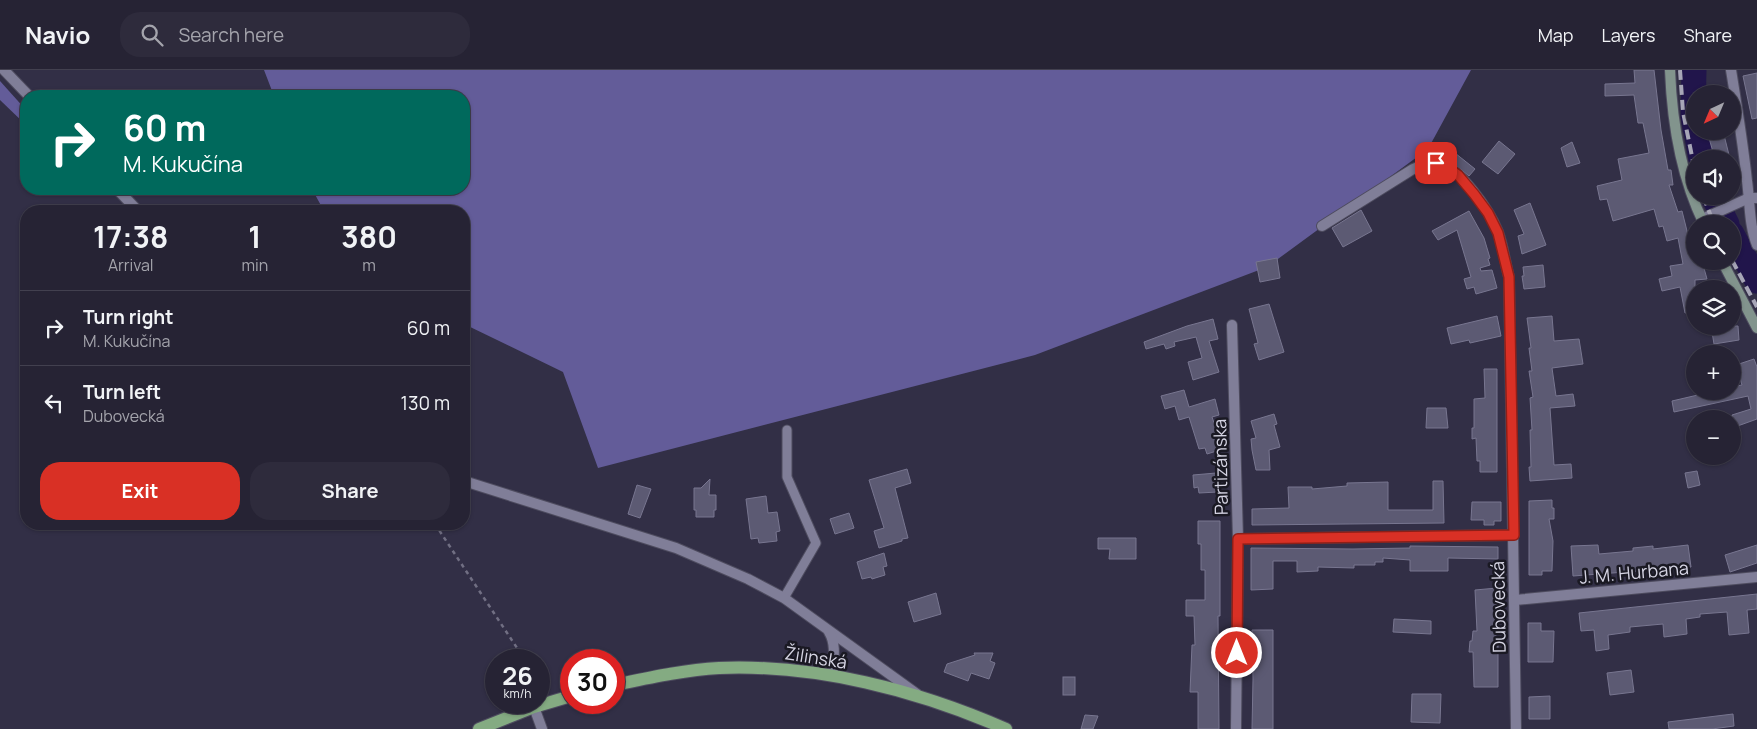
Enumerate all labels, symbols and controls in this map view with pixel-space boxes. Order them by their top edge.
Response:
search box [120,12,470,57]
text: Navio [25,18,90,51]
icon: search [138,21,166,49]
text: Search here [178,22,284,48]
text: Map [1538,23,1573,47]
text: Layers [1601,23,1655,47]
text: Share [1683,23,1732,47]
north arrow [1686,85,1741,140]
map controls [1686,85,1741,465]
text: 60 m [123,104,206,152]
icon: right [40,110,105,175]
pin [1415,142,1457,184]
text: M. Kukučína [123,149,243,179]
icon: arrive [1422,149,1450,177]
button: sound [1686,150,1741,205]
button: search [1686,215,1741,270]
text: 17:38 [93,216,168,257]
text: 1 [248,216,261,257]
text: 380 [341,216,397,257]
text: Arrival [108,254,154,276]
text: min [241,254,268,276]
text: m [362,254,376,276]
button: layers [1686,280,1741,335]
text: Turn right [83,304,173,330]
icon: right [40,314,68,342]
text: 60 m [407,315,450,341]
text: M. Kukučína [83,330,170,352]
button: + [1686,345,1741,400]
text: Turn left [83,379,161,405]
icon: left [40,389,68,417]
text: 130 m [401,390,450,416]
text: Dubovecká [83,405,165,427]
button: − [1686,410,1741,465]
street label: Partizánska [1207,419,1233,515]
button: Exit [40,462,240,520]
button: Share [250,462,450,520]
street label: J. M. Hurbana [1578,555,1690,589]
street label: Dubovecká [1485,561,1511,653]
position arrow [1210,626,1262,678]
street label: Žilinská [783,640,849,674]
speed limit sign: 30 [560,649,625,714]
text: 26 [502,658,533,693]
text: km/h [504,685,531,702]

